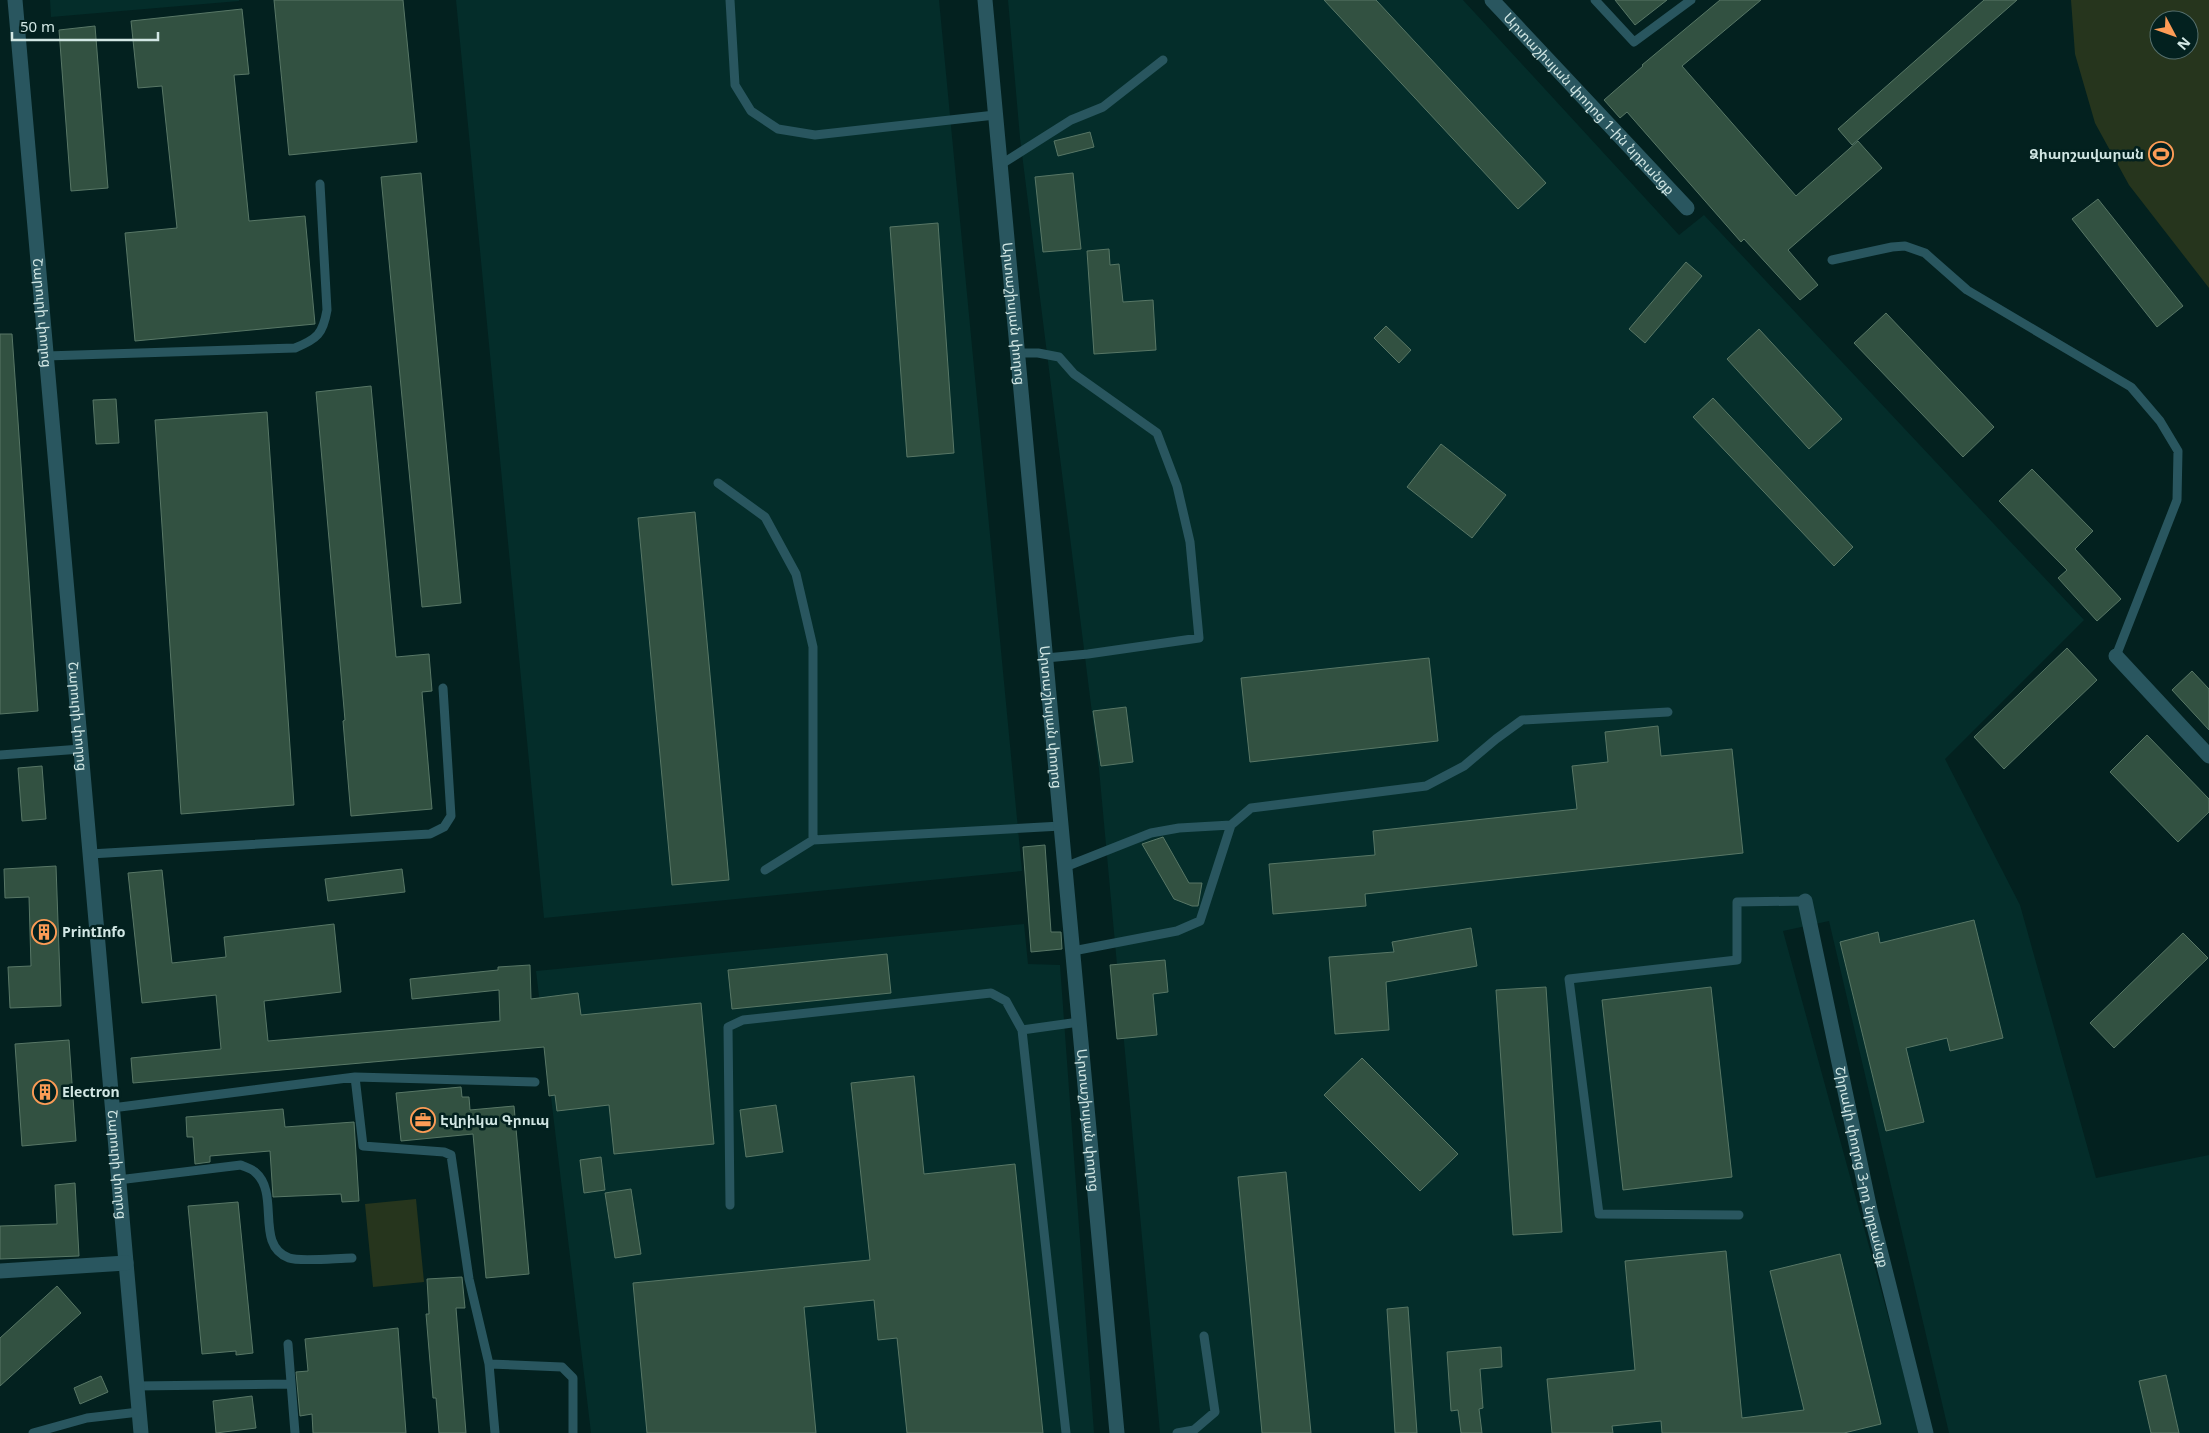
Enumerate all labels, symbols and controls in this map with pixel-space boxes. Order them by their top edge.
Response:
street label: Արտաշիսյան փողոց 1-ին նրբանցք [1499,8,1680,198]
scale bar [12,10,159,42]
north arrow [2149,10,2199,60]
text: 50 m [20,16,55,36]
text: N [2173,33,2195,54]
sports icon: Ձիարշավարան [2148,141,2174,167]
place label: Ձիարշավարան [2029,144,2144,163]
street label: Արտաշիսյան փողոց [998,241,1030,386]
street label: Շարուրի փողոց [29,257,57,368]
street label: Արտաշիսյան փողոց [1036,645,1068,789]
street label: Շարուրի փողոց [64,661,93,772]
building icon: PrintInfo [31,919,57,945]
place label: PrintInfo [62,922,126,941]
street label: Արտաշիսյան փողոց [1073,1048,1105,1192]
street label: Շիրակի փողոց 3-րդ նրբանցք [1831,1065,1894,1269]
building icon: Electron [32,1079,58,1105]
place label: Electron [62,1082,120,1101]
office icon: Էվրիկա Գրուպ [410,1107,436,1133]
street label: Շարուրի փողոց [104,1109,132,1220]
place label: Էվրիկա Գրուպ [440,1110,549,1129]

